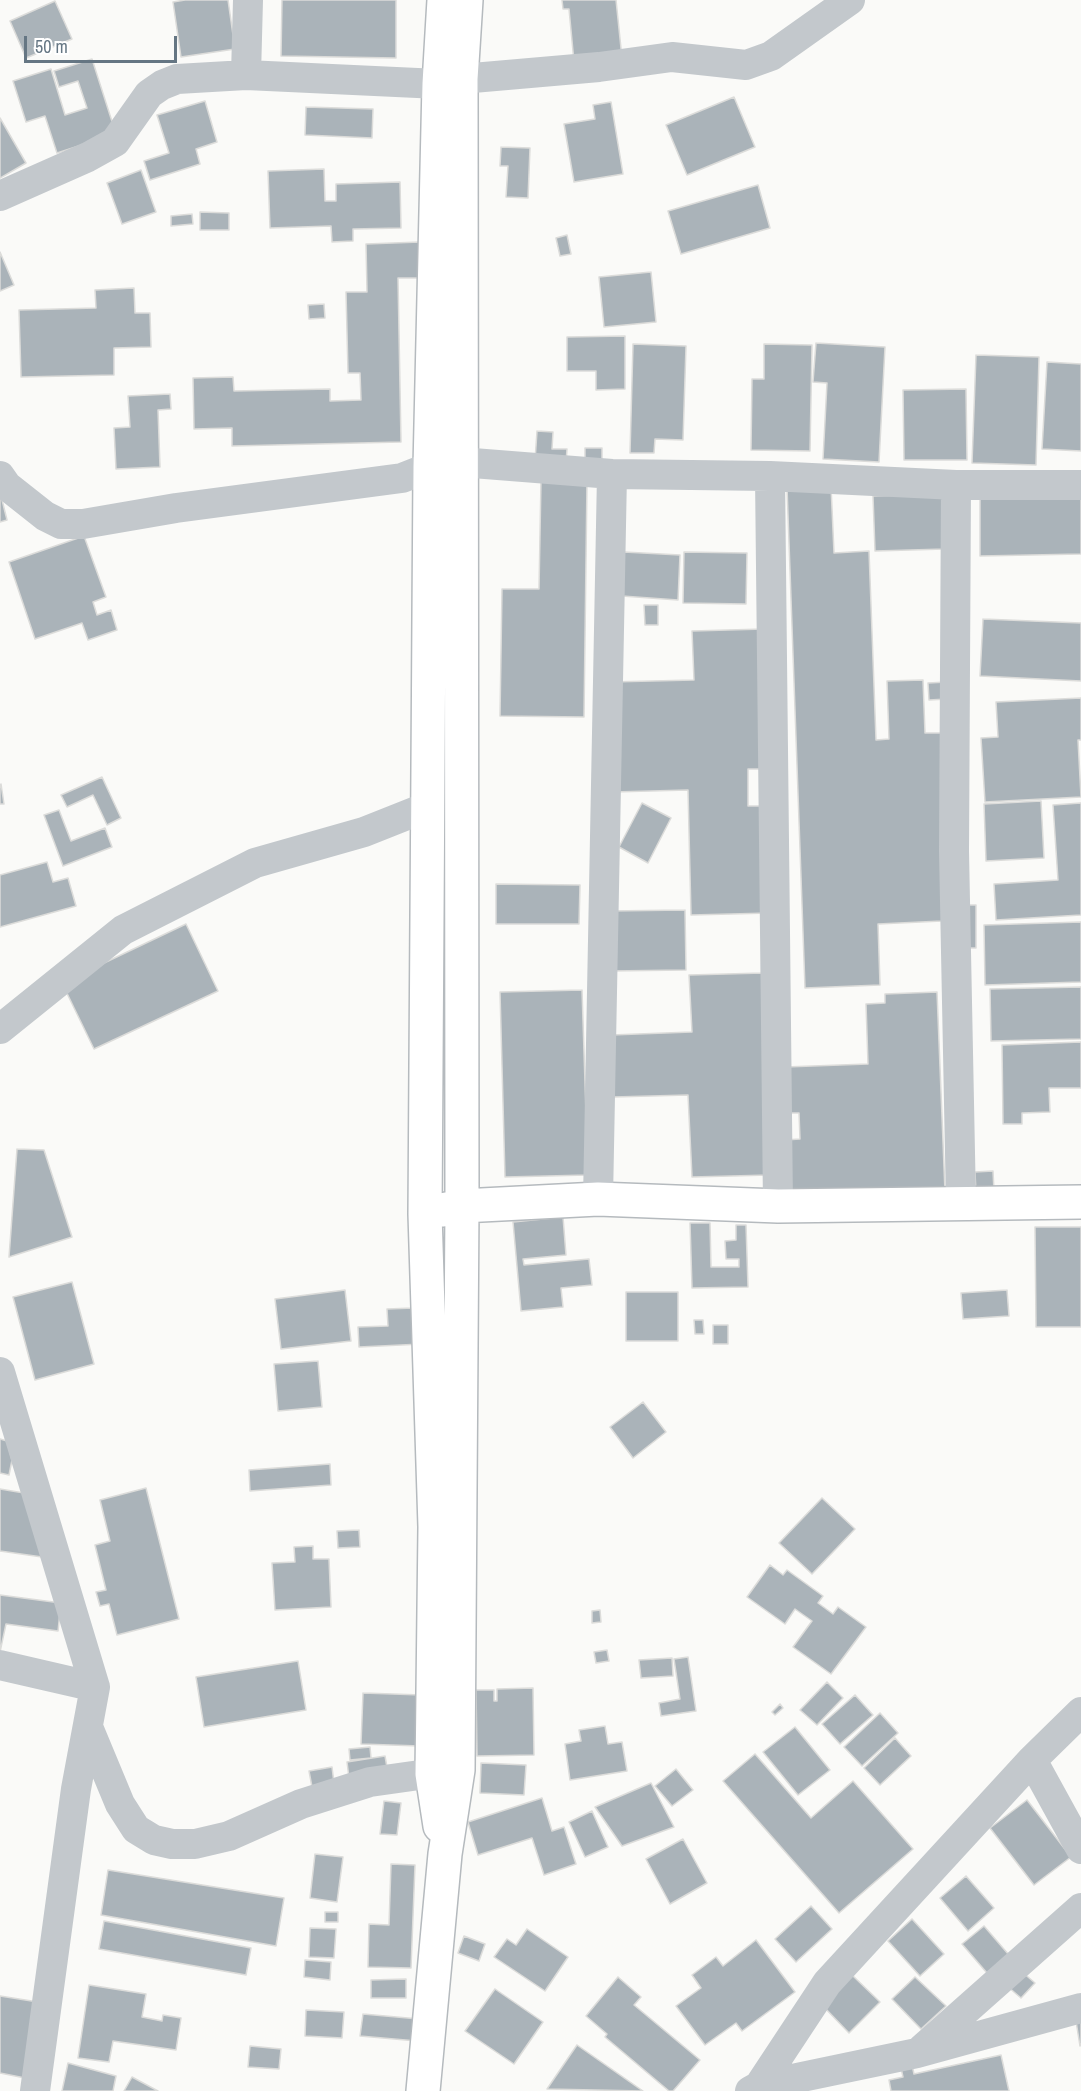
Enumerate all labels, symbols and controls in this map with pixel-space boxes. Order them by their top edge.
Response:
scale bar [27,24,180,62]
text: 50 m [35,34,68,59]

